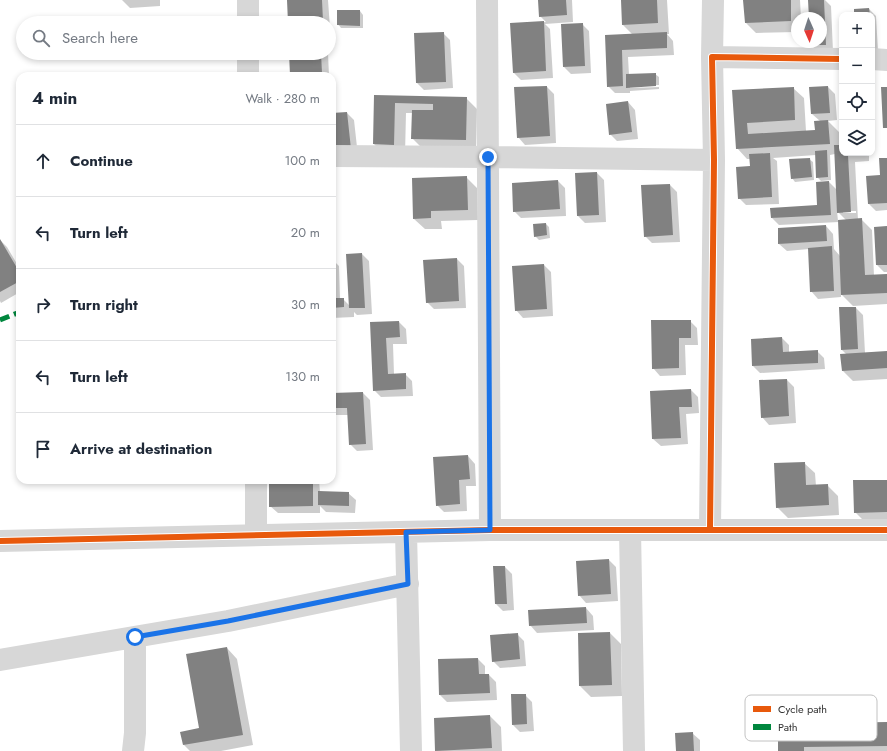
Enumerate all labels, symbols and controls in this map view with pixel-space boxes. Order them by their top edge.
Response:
north arrow [791,12,827,48]
map controls [839,12,875,156]
button: + [839,12,875,48]
search box [16,16,336,60]
icon: search [30,27,52,49]
text: Search here [62,27,138,49]
button: − [839,48,875,84]
button: locate [839,84,875,120]
text: 4 min [32,86,77,110]
text: Walk · 280 m [245,89,320,108]
button: layers [839,120,875,156]
route end [479,148,497,166]
icon: ahead [32,150,54,172]
text: Continue [70,150,133,172]
text: 100 m [285,151,320,170]
icon: left [32,222,54,244]
text: Turn left [70,222,128,244]
text: 20 m [291,223,320,242]
icon: right [32,294,54,316]
text: Turn right [70,294,138,316]
text: 30 m [291,295,320,314]
icon: left [32,366,54,388]
text: Turn left [70,366,128,388]
text: 130 m [285,367,320,386]
icon: arrive [32,438,54,460]
text: Arrive at destination [70,438,212,460]
route start [126,628,144,646]
legend [745,695,877,741]
text: Cycle path [778,701,827,717]
text: Path [778,719,797,735]

